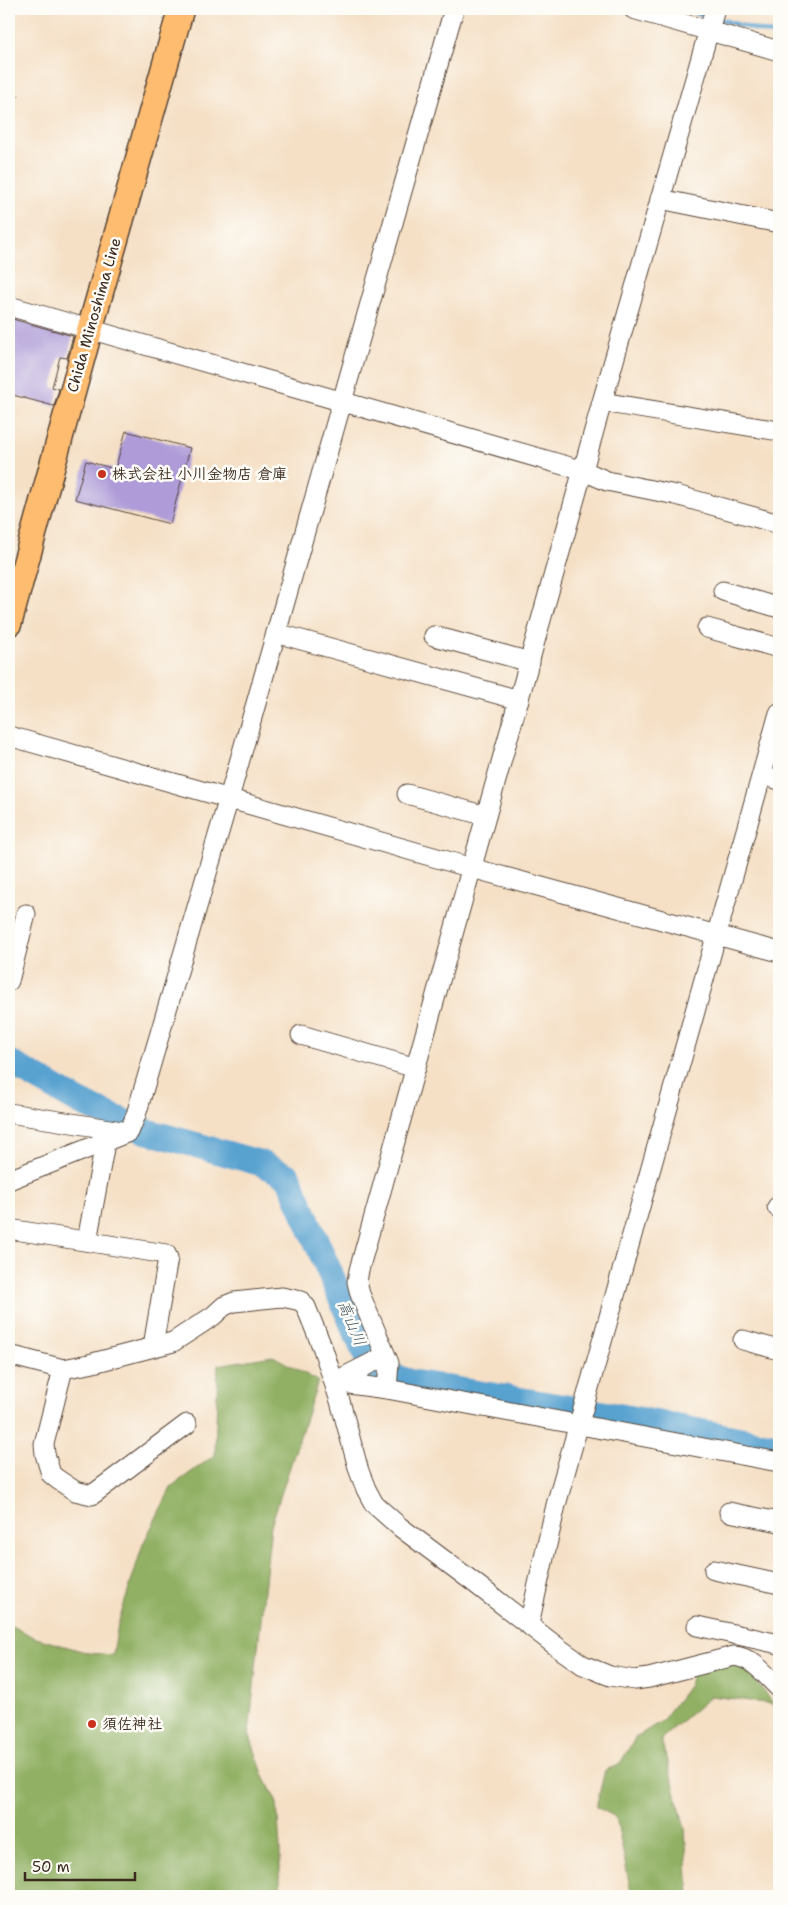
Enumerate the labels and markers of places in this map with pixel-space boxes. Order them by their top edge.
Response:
place label: 株式会社 小川金物店 倉庫 [112,464,287,484]
marker: 株式会社 小川金物店 倉庫 [96,468,108,480]
place label: 須佐神社 [102,1714,162,1734]
marker: 須佐神社 [86,1718,98,1730]

